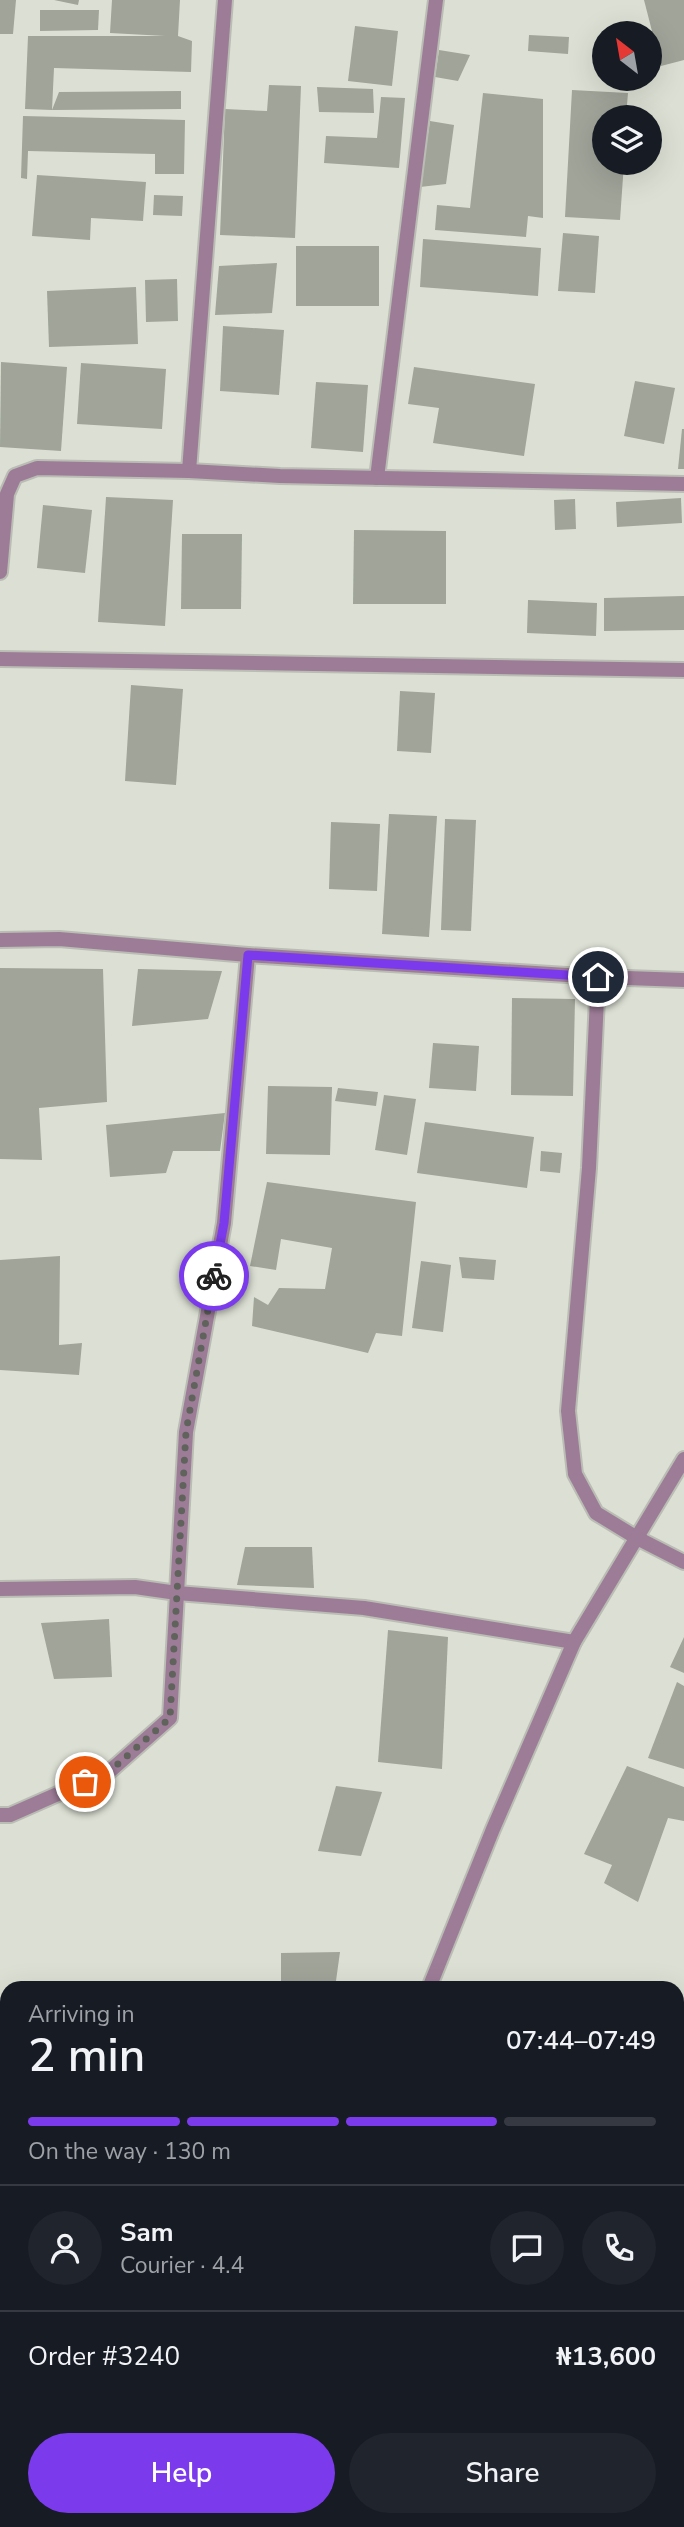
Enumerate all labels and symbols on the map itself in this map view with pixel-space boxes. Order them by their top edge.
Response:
north arrow [592,21,662,91]
pin [568,947,628,1007]
courier [179,1241,249,1311]
pin [55,1752,115,1812]

